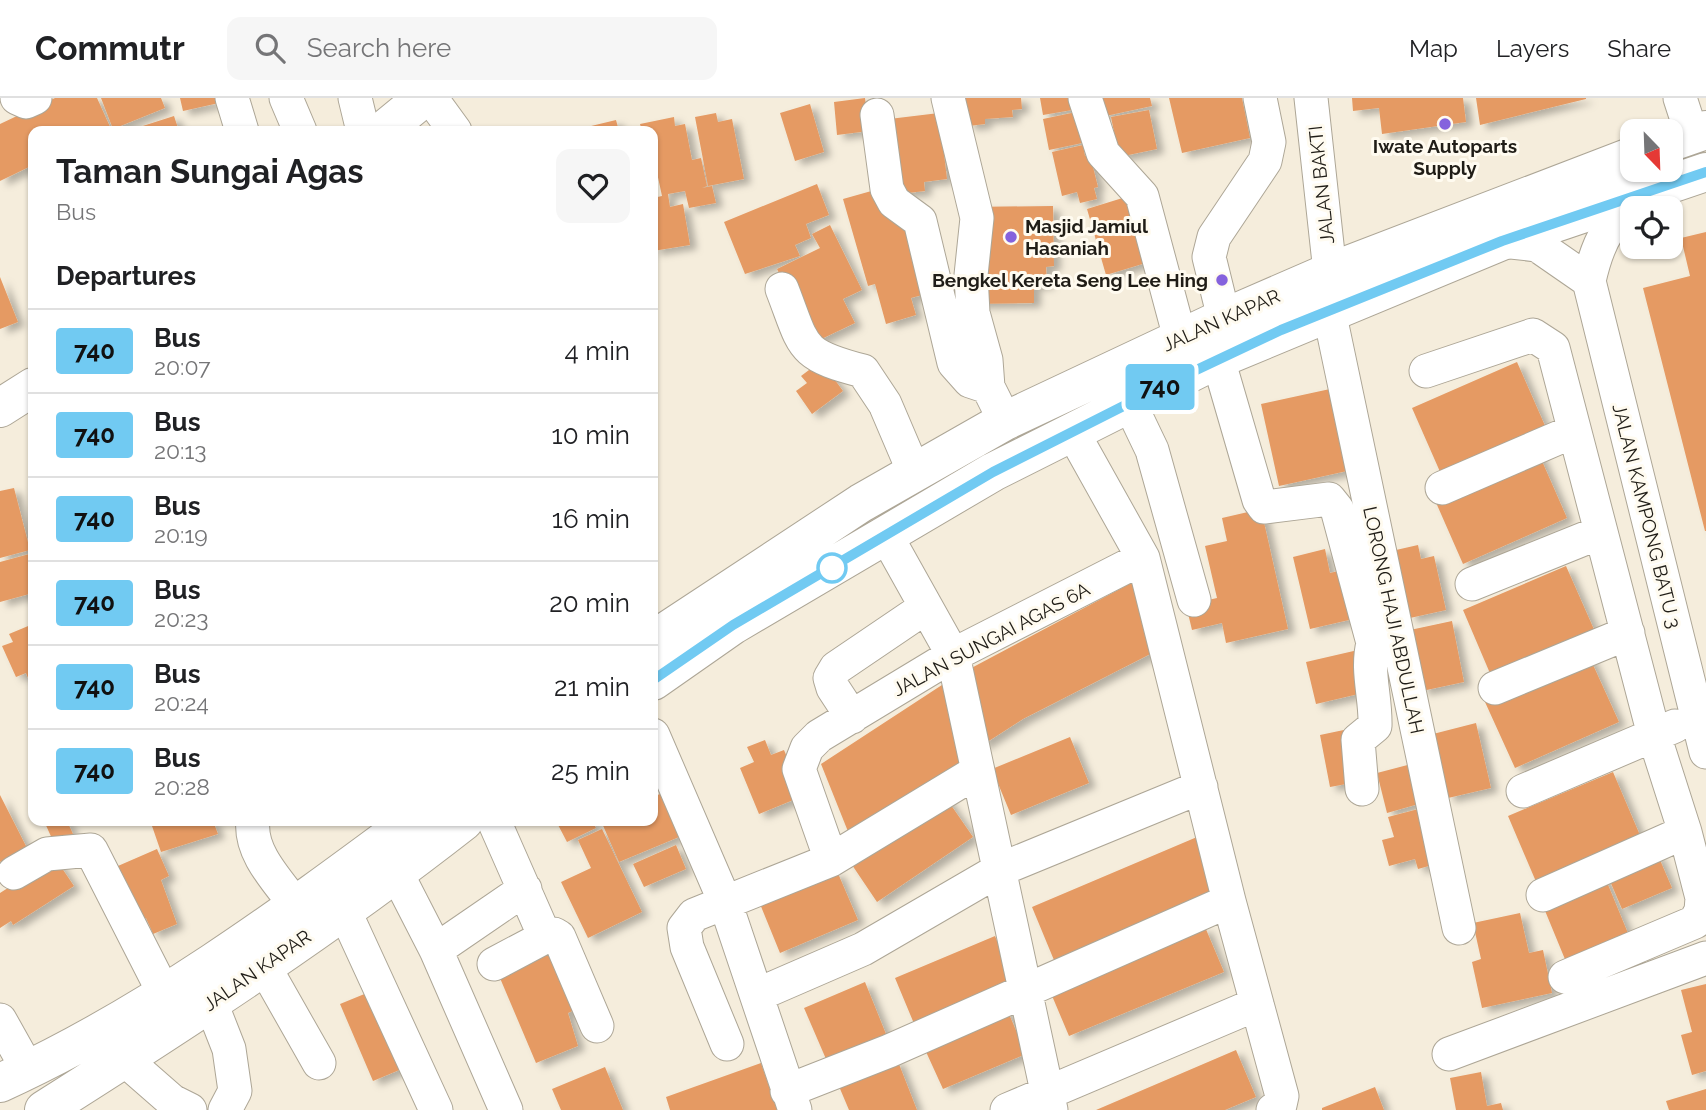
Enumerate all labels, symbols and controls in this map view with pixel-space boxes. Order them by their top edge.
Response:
search box [227,17,717,80]
text: Commutr [35,29,185,68]
icon: search [251,29,289,67]
text: Search here [307,33,451,63]
text: Map [1409,34,1458,63]
text: Layers [1496,34,1569,63]
text: Share [1607,34,1671,63]
marker: Iwate Autoparts Supply [1437,116,1453,132]
north arrow [1620,119,1684,182]
map controls [1620,119,1683,259]
street label: JALAN BAKTI [1304,125,1338,245]
place label: Iwate Autoparts Supply [1373,135,1517,179]
button: heart [556,149,630,223]
text: Taman Sungai Agas [56,152,364,191]
button: locate [1620,196,1683,259]
text: Bus [56,198,96,225]
place label: Masjid Jamiul Hasaniah [1025,215,1149,259]
marker: Masjid Jamiul Hasaniah [1003,229,1019,245]
text: Departures [56,261,196,291]
place label: Bengkel Kereta Seng Lee Hing [932,269,1208,291]
marker: Bengkel Kereta Seng Lee Hing [1214,272,1230,288]
street label: JALAN KAPAR [1159,284,1283,356]
text: Bus [154,323,201,353]
text: 740 [74,336,115,365]
text: 4 min [564,336,630,366]
text: 20:07 [154,353,211,380]
line badge: 740 [1120,364,1200,410]
text: 740 [1140,372,1180,401]
street label: JALAN KAMPONG BATU 3 [1608,401,1686,631]
text: Bus [154,407,201,437]
text: 740 [74,420,115,449]
text: 10 min [552,420,630,450]
text: 20:13 [154,437,207,464]
text: Bus [154,491,201,521]
text: 740 [74,504,115,533]
text: 16 min [552,504,630,534]
street label: LORONG HAJI ABDULLAH [1359,504,1429,736]
text: 20:19 [154,521,208,548]
unlabelled marker [817,553,847,583]
text: Bus [154,575,201,605]
street label: JALAN SUNGAI AGAS 6A [889,578,1093,700]
text: 740 [74,588,115,617]
text: 20 min [549,588,630,618]
text: 20:23 [154,605,209,632]
text: Bus [154,659,201,689]
text: 740 [74,672,115,701]
text: 21 min [554,672,630,702]
text: 20:24 [154,689,209,716]
text: Bus [154,743,201,773]
text: 740 [74,756,115,785]
text: 25 min [551,756,630,786]
text: 20:28 [154,773,210,800]
street label: JALAN KAPAR [199,925,315,1015]

